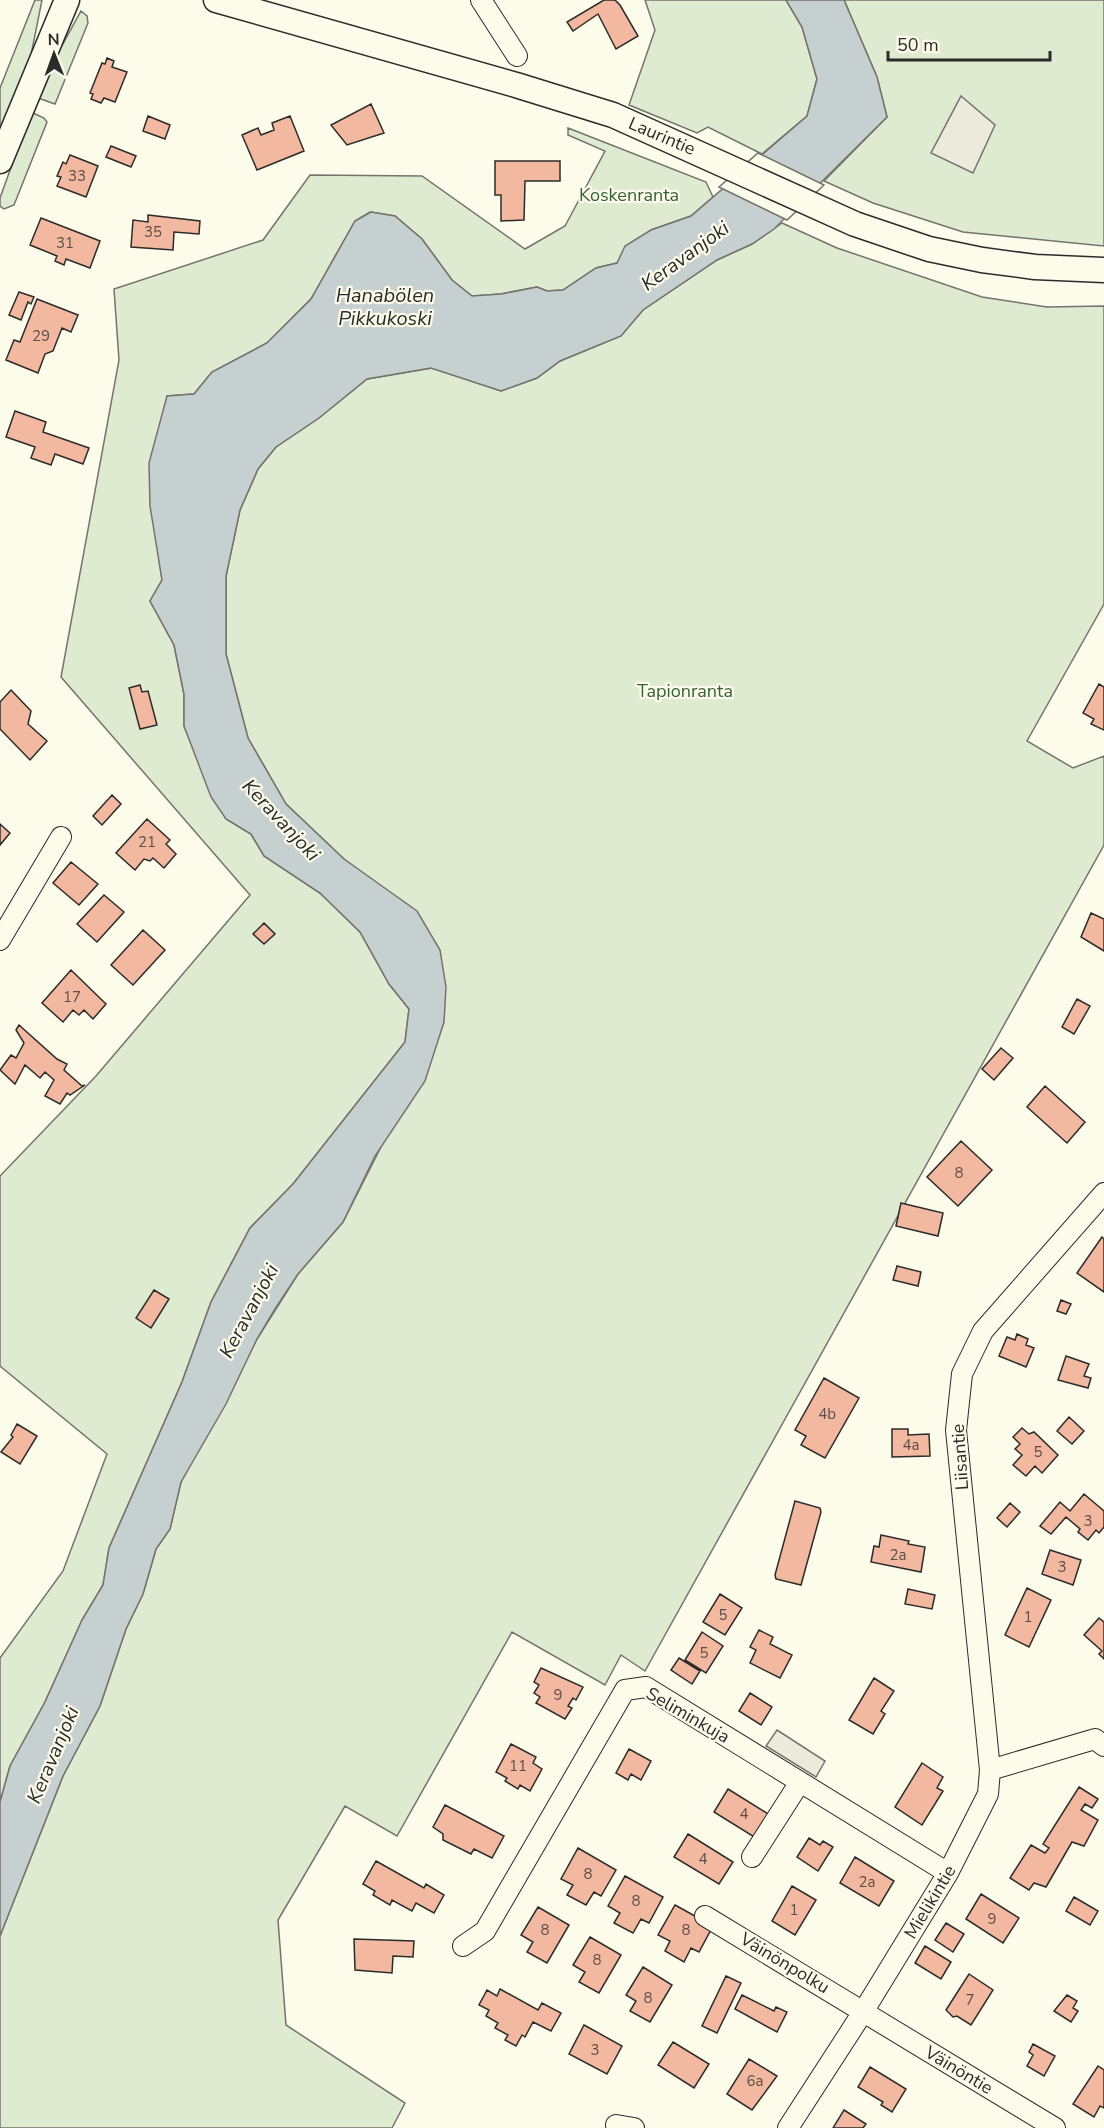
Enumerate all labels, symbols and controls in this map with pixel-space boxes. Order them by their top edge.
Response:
north arrow [24,24,84,84]
scale bar [888,24,1050,62]
text: N [48,29,60,51]
text: 50 m [897,33,939,57]
street label: Laurintie [625,111,699,161]
house number: 33 [68,166,86,186]
park label: Koskenranta [579,183,679,207]
water label: Keravanjoki [635,215,735,297]
house number: 35 [144,222,162,242]
house number: 31 [56,233,74,253]
water label: Hanabölen Pikkukoski [336,282,434,332]
house number: 29 [32,326,50,346]
park label: Tapionranta [637,679,733,703]
water label: Keravanjoki [236,773,326,867]
house number: 21 [138,832,156,852]
house number: 17 [63,987,81,1007]
house number: 8 [954,1163,964,1183]
water label: Keravanjoki [213,1259,285,1363]
house number: 4b [818,1404,836,1424]
street label: Liisantie [946,1423,974,1491]
house number: 4a [903,1435,919,1455]
house number: 5 [1033,1442,1043,1462]
house number: 3 [1083,1511,1093,1531]
house number: 2a [890,1545,906,1565]
house number: 3 [1057,1557,1067,1577]
house number: 5 [718,1605,728,1625]
house number: 1 [1023,1607,1033,1627]
house number: 5 [699,1643,709,1663]
street label: Seliminkuja [642,1681,734,1749]
house number: 9 [553,1685,563,1705]
water label: Keravanjoki [20,1702,86,1808]
house number: 11 [509,1756,527,1776]
house number: 4 [739,1804,749,1824]
house number: 4 [698,1849,708,1869]
street label: Mielikintie [899,1861,961,1943]
house number: 8 [583,1864,593,1884]
house number: 2a [859,1872,875,1892]
house number: 8 [631,1891,641,1911]
house number: 1 [789,1900,799,1920]
house number: 9 [987,1909,997,1929]
house number: 8 [540,1920,550,1940]
house number: 8 [681,1920,691,1940]
street label: Väinönpolku [735,1926,834,1999]
house number: 8 [592,1950,602,1970]
house number: 8 [643,1988,653,2008]
house number: 7 [965,1990,975,2010]
house number: 3 [590,2040,600,2060]
street label: Väinöntie [920,2040,998,2100]
house number: 6a [747,2071,763,2091]

